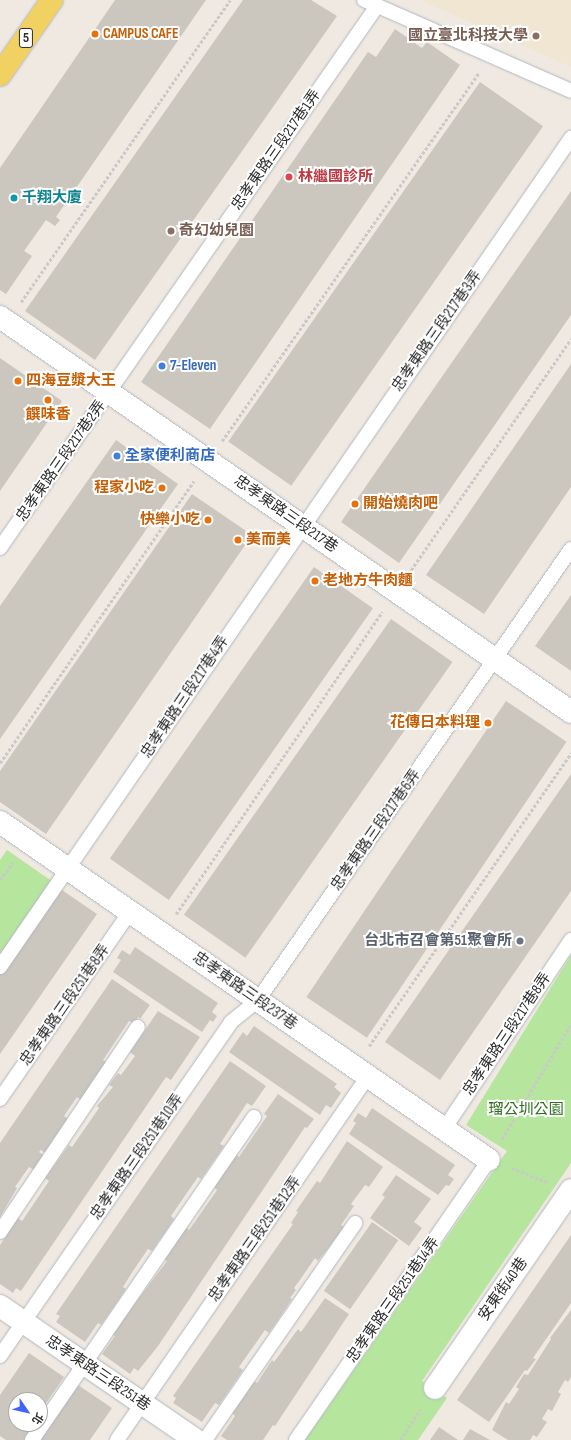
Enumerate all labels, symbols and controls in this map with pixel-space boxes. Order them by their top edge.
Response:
place label: CAMPUS CAFE [103,25,179,43]
road number: 5 [18,26,34,50]
place label: 國立臺北科技大學 [408,27,528,45]
marker: CAMPUS CAFE [90,29,100,39]
marker: 國立臺北科技大學 [531,31,541,41]
street label: 忠孝東路三段217巷1弄 [228,86,324,214]
place label: 林繼國診所 [298,168,373,186]
marker: 林繼國診所 [283,171,295,183]
place label: 千翔大廈 [22,189,82,207]
marker: 千翔大廈 [9,193,19,203]
place label: 奇幻幼兒園 [179,222,254,240]
marker: 奇幻幼兒園 [166,226,176,236]
street label: 忠孝東路三段217巷3弄 [388,267,486,395]
place label: 7-Eleven [170,357,217,375]
marker: 7-Eleven [157,361,167,371]
place label: 四海豆漿大王 [26,372,116,390]
marker: 四海豆漿大王 [13,376,23,386]
marker: 饌味香 [43,395,53,405]
street label: 忠孝東路三段217巷2弄 [12,397,110,525]
place label: 饌味香 [26,406,70,424]
place label: 全家便利商店 [125,447,215,465]
marker: 全家便利商店 [112,451,122,461]
street label: 忠孝東路三段217巷 [231,472,341,556]
place label: 程家小吃 [94,479,154,497]
marker: 程家小吃 [157,483,167,493]
place label: 開始燒肉吧 [363,495,438,513]
marker: 開始燒肉吧 [350,499,360,509]
place label: 快樂小吃 [140,511,200,529]
marker: 快樂小吃 [203,515,213,525]
place label: 美而美 [246,531,291,549]
marker: 美而美 [233,535,243,545]
place label: 老地方牛肉麵 [323,572,413,590]
marker: 老地方牛肉麵 [310,576,320,586]
street label: 忠孝東路三段217巷4弄 [137,632,233,762]
place label: 花傳日本料理 [390,714,480,732]
marker: 花傳日本料理 [483,718,493,728]
street label: 忠孝東路三段217巷6弄 [327,766,425,894]
place label: 台北市召會第51聚會所 [365,932,512,950]
marker: 台北市召會第51聚會所 [515,936,525,946]
street label: 忠孝東路三段251巷8弄 [16,941,114,1069]
street label: 忠孝東路三段237巷 [189,948,301,1034]
street label: 忠孝東路三段217巷8弄 [459,969,555,1099]
street label: 忠孝東路三段251巷10弄 [87,1091,187,1223]
park label: 瑠公圳公園 [489,1101,563,1119]
street label: 忠孝東路三段251巷12弄 [205,1173,305,1305]
street label: 忠孝東路三段251巷14弄 [343,1234,443,1366]
street label: 安東街40巷 [475,1254,531,1324]
street label: 忠孝東路三段251巷 [42,1331,154,1415]
north arrow [8,1392,48,1432]
text: 北 [29,1410,46,1427]

